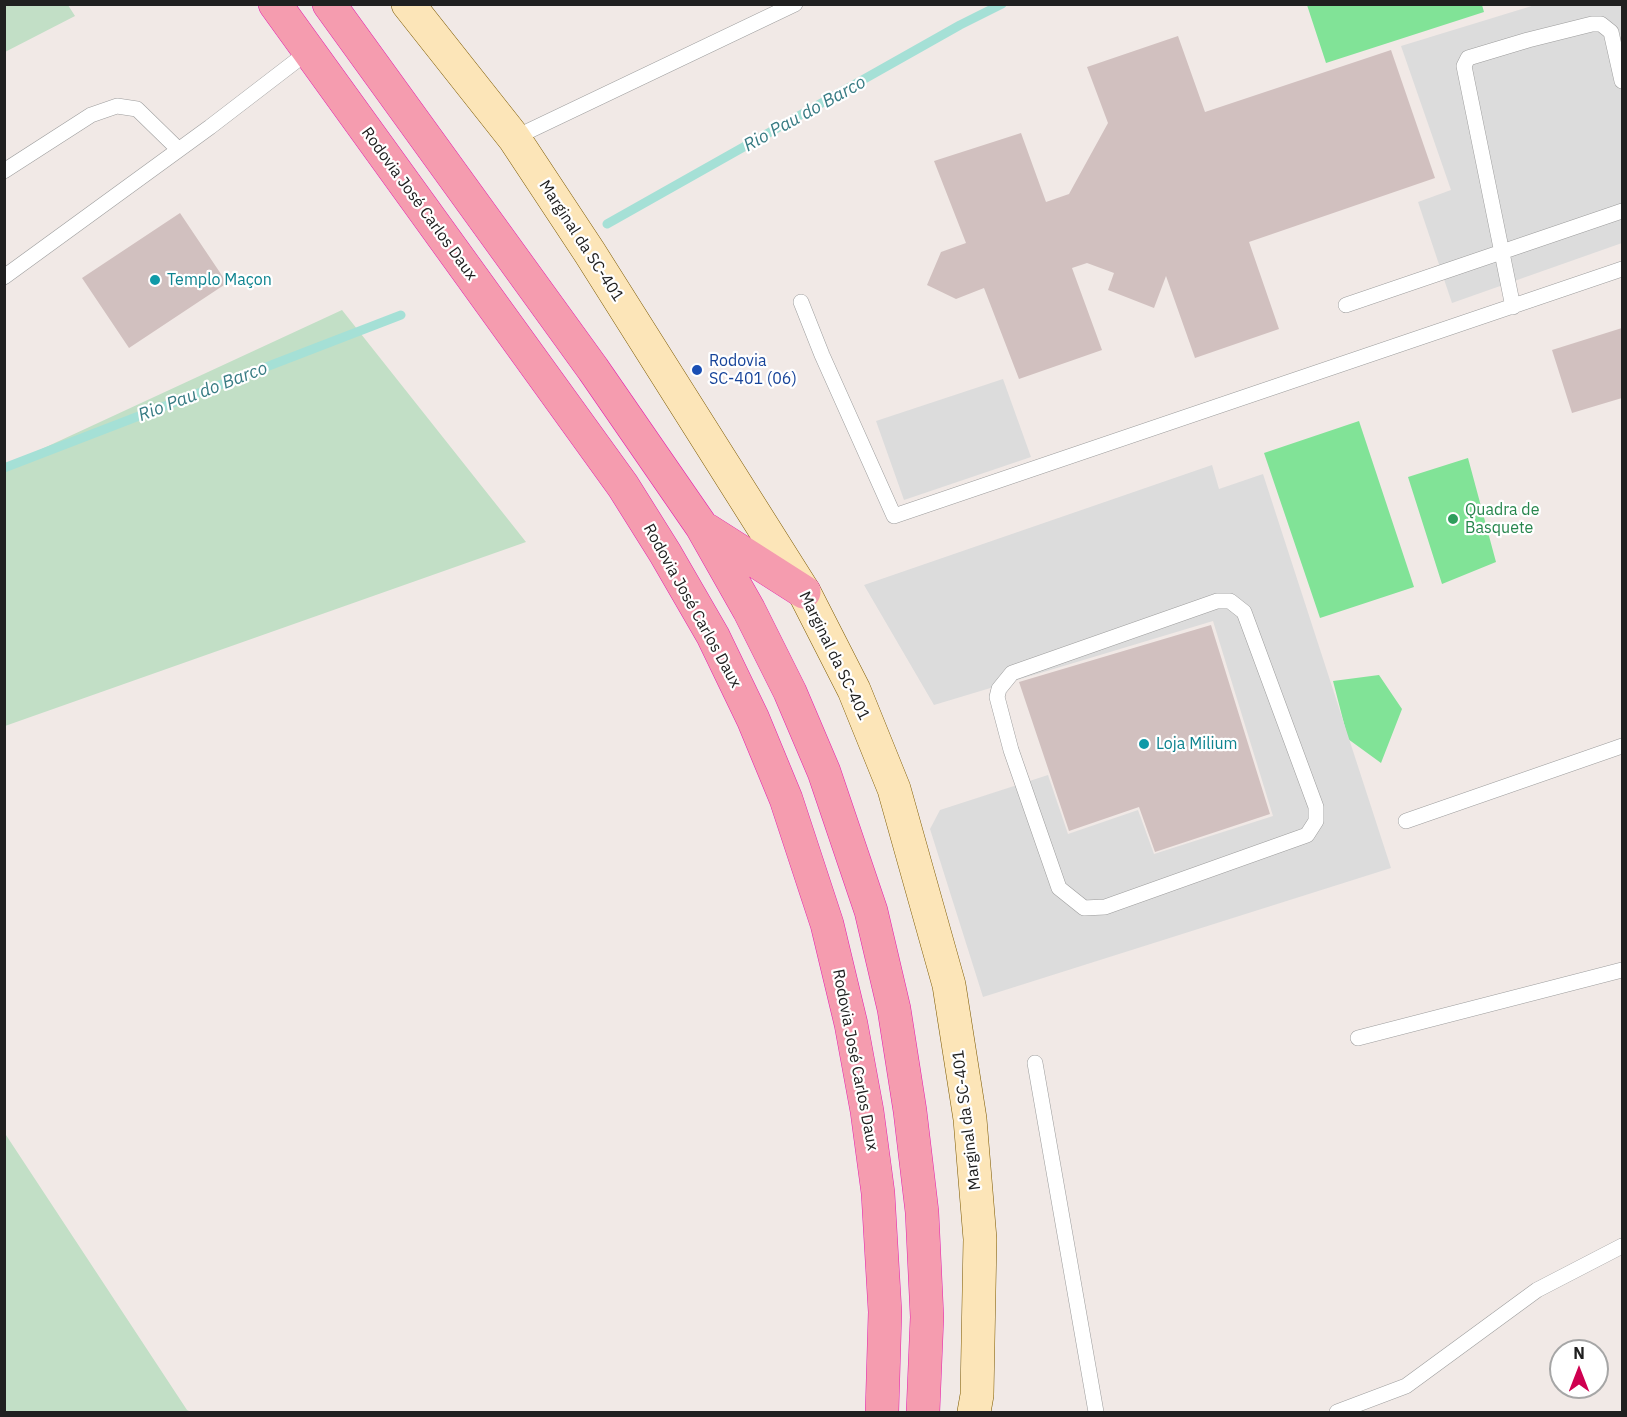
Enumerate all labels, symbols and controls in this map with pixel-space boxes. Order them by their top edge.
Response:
water label: Rio Pau do Barco [740,71,870,157]
street label: Rodovia José Carlos Daux [357,124,481,284]
street label: Marginal da SC-401 [535,177,627,305]
place label: Templo Maçon [167,270,272,290]
marker: Templo Maçon [148,273,162,287]
place label: Rodovia SC-401 (06) [709,351,797,389]
water label: Rio Pau do Barco [135,357,271,427]
marker: Rodovia SC-401 (06) [690,363,704,377]
place label: Quadra de Basquete [1465,500,1539,538]
marker: Quadra de Basquete [1446,512,1460,526]
street label: Rodovia José Carlos Daux [639,521,745,691]
street label: Marginal da SC-401 [794,588,874,724]
place label: Loja Milium [1156,734,1238,754]
marker: Loja Milium [1137,737,1151,751]
street label: Rodovia José Carlos Daux [828,968,882,1152]
street label: Marginal da SC-401 [949,1049,985,1191]
north arrow [1549,1339,1609,1399]
text: N [1573,1343,1585,1363]

